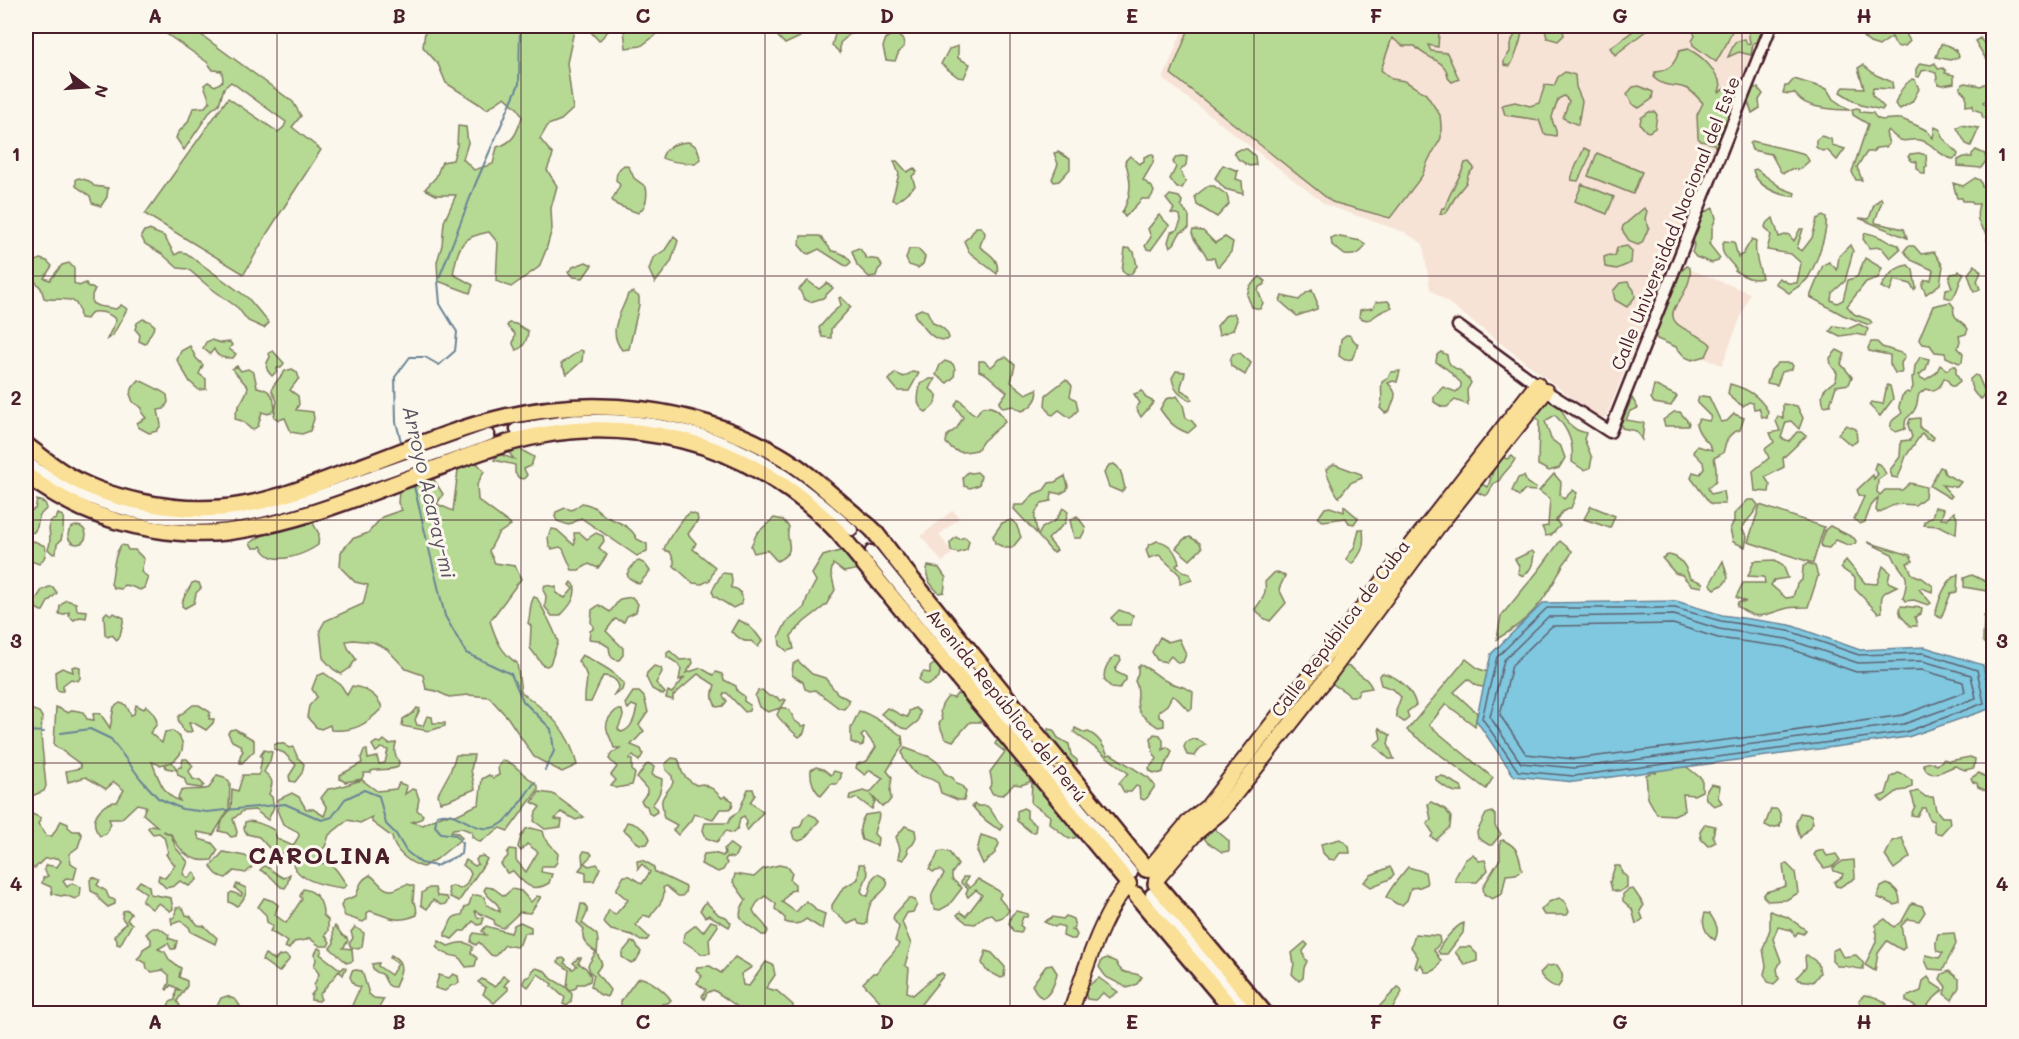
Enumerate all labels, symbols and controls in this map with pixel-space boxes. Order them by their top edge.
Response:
text: A [148,2,162,28]
text: B [392,2,406,28]
text: C [636,2,651,28]
text: D [880,2,894,28]
text: E [1126,2,1138,28]
text: F [1370,2,1383,28]
text: G [1612,2,1628,28]
text: H [1856,2,1872,28]
north arrow [57,57,117,117]
street label: Calle Universidad Nacional del Este [1605,73,1745,373]
text: N [90,83,114,100]
text: 1 [12,140,20,166]
text: 1 [1998,140,2006,166]
text: 2 [10,384,22,410]
text: 2 [1996,384,2008,410]
water label: Arroyo Acaray-mi [398,403,463,582]
street label: Calle República de Cuba [1265,534,1415,722]
street label: Avenida República del Perú [922,604,1092,806]
text: 3 [10,627,22,653]
text: 3 [1996,627,2008,653]
district label: CAROLINA [248,839,392,870]
text: 4 [10,870,23,896]
text: 4 [1996,870,2009,896]
text: A [148,1008,162,1034]
text: B [392,1008,406,1034]
text: C [636,1008,651,1034]
text: D [880,1008,894,1034]
text: E [1126,1008,1138,1034]
text: F [1370,1008,1383,1034]
text: G [1612,1008,1628,1034]
text: H [1856,1008,1872,1034]

